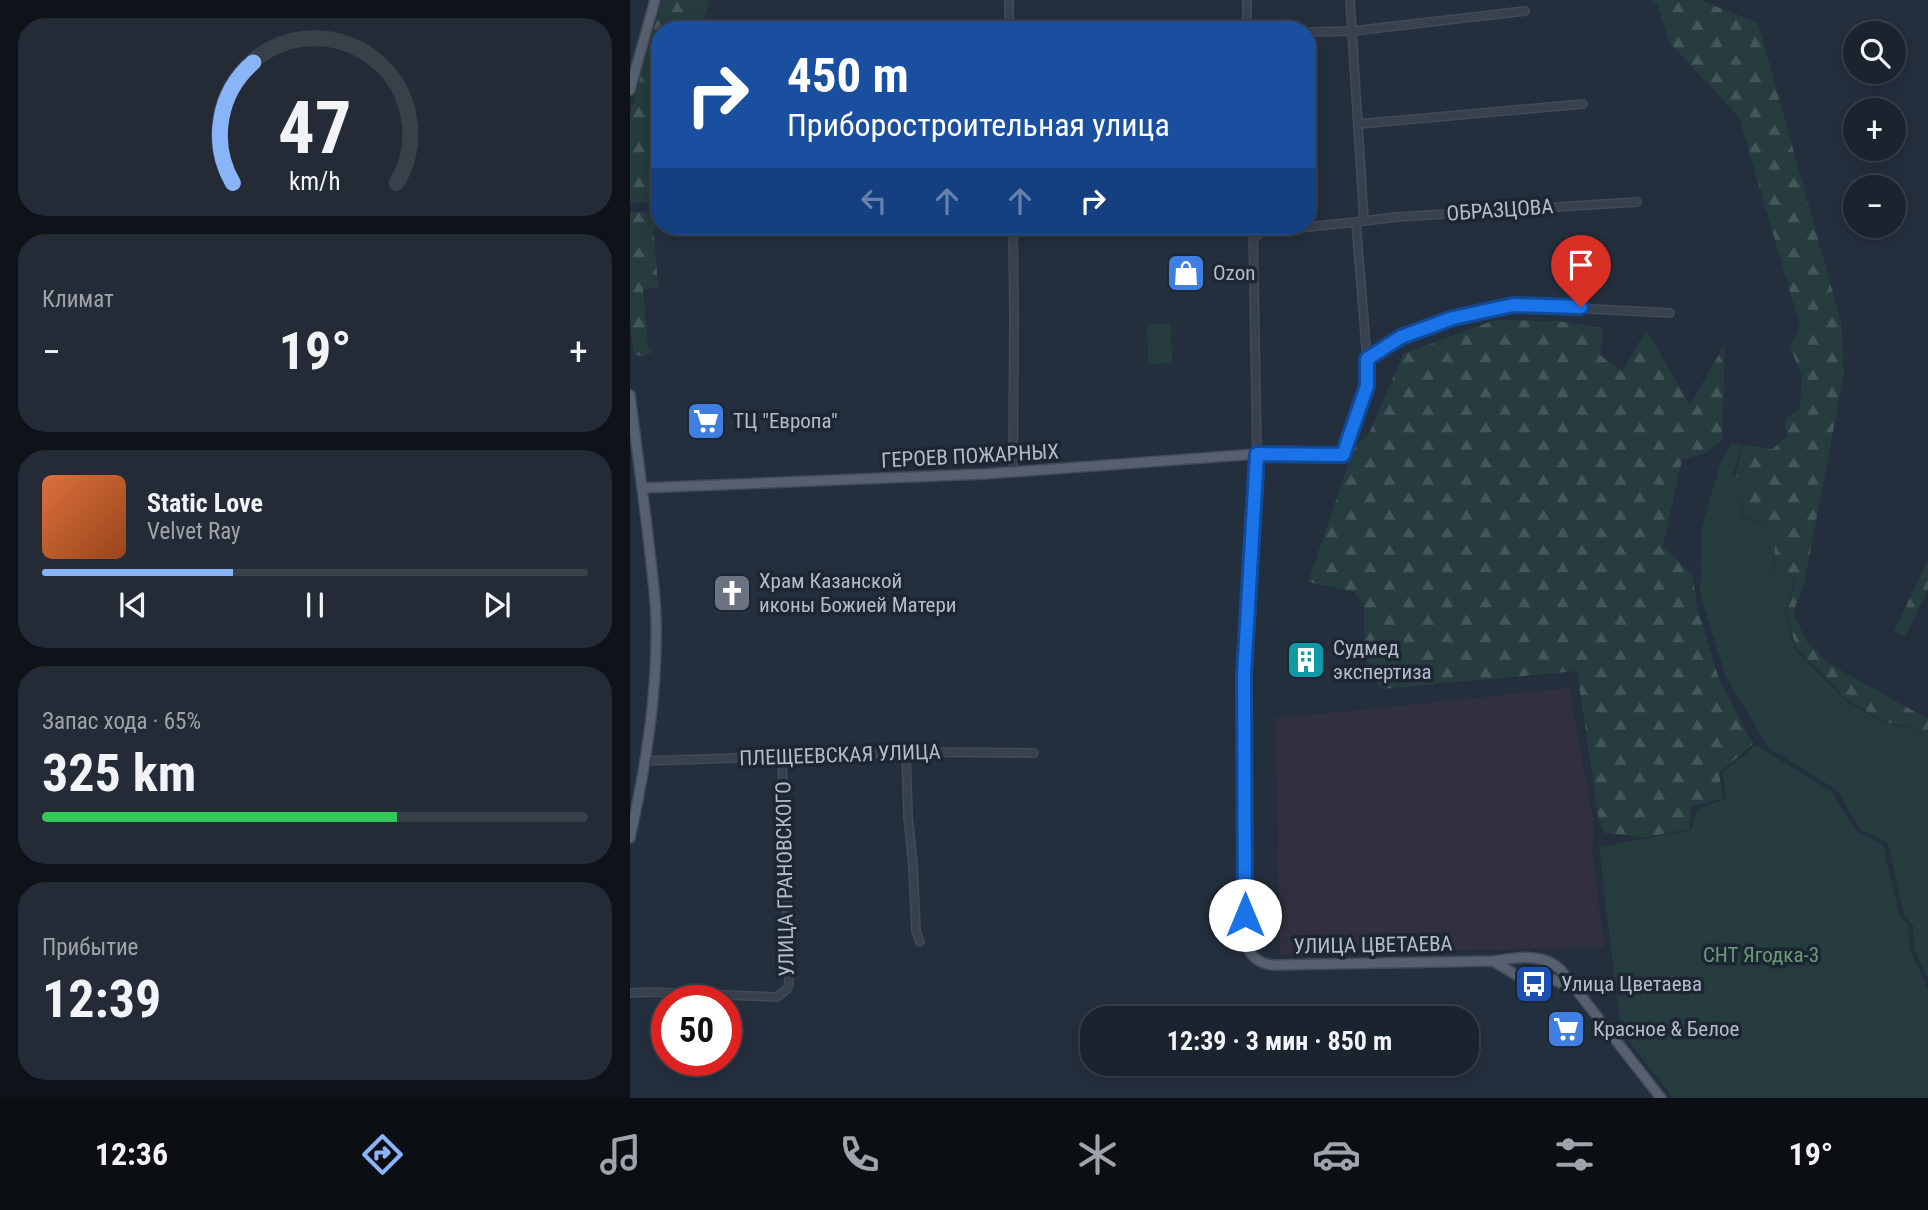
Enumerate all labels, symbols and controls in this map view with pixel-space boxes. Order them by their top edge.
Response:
map controls [1843,21,1906,238]
button: search [1843,21,1906,84]
text: 450 m [787,47,909,104]
icon: right [672,49,763,140]
text: 47 [278,85,352,171]
button: + [1843,98,1906,161]
text: Приборостроительная улица [787,106,1170,144]
text: km/h [289,167,341,196]
button: − [1843,175,1906,238]
icon: left [855,182,893,220]
icon: ahead [928,182,966,220]
icon: ahead [1001,182,1039,220]
icon: right [1074,182,1112,220]
street label: ОБРАЗЦОВА [1446,194,1554,226]
pin [1551,235,1611,307]
icon: arrive [1562,246,1600,284]
shop icon: Ozon [1165,252,1207,294]
place label: Ozon [1213,261,1255,285]
text: Климат [42,286,114,313]
text: 19° [279,321,351,382]
text: − [42,330,61,374]
text: + [569,330,588,374]
supermarket icon: ТЦ "Европа" [685,400,727,442]
place label: ТЦ "Европа" [733,409,838,433]
street label: ГЕРОЕВ ПОЖАРНЫХ [880,439,1060,473]
text: Static Love [147,488,263,518]
text: Velvet Ray [147,518,241,545]
place label: Храм Казанской иконы Божией Матери [759,569,957,617]
church icon: Храм Казанской иконы Божией Матери [711,572,753,614]
icon: previous [114,586,152,624]
icon: pause [296,586,334,624]
icon: next [478,586,516,624]
place label: Судмед экспертиза [1333,636,1432,684]
building icon: Судмед экспертиза [1285,639,1327,681]
text: Запас хода · 65% [42,708,201,735]
street label: ПЛЕЩЕЕВСКАЯ УЛИЦА [739,739,941,771]
text: 325 km [42,743,196,804]
street label: УЛИЦА ГРАНОВСКОГО [771,781,799,977]
position arrow [1208,878,1282,952]
street label: УЛИЦА ЦВЕТАЕВА [1293,932,1453,958]
text: Прибытие [42,934,138,961]
park label: СНТ Ягодка-3 [1703,943,1819,967]
bus stop icon: Улица Цветаева [1513,963,1555,1005]
text: 12:39 [42,969,161,1030]
place label: Улица Цветаева [1561,972,1702,996]
speed limit sign: 50 [651,985,742,1076]
supermarket icon: Красное & Белое [1545,1008,1587,1050]
place label: Красное & Белое [1593,1017,1739,1041]
text: 12:39 · 3 мин · 850 m [1167,1026,1392,1056]
icon: directions [358,1130,407,1179]
icon: music [596,1130,645,1179]
icon: phone [835,1130,884,1179]
icon: climate [1073,1130,1122,1179]
icon: car [1312,1130,1361,1179]
icon: filters [1550,1130,1599,1179]
text: 12:36 [95,1135,168,1173]
text: 19° [1788,1135,1833,1173]

